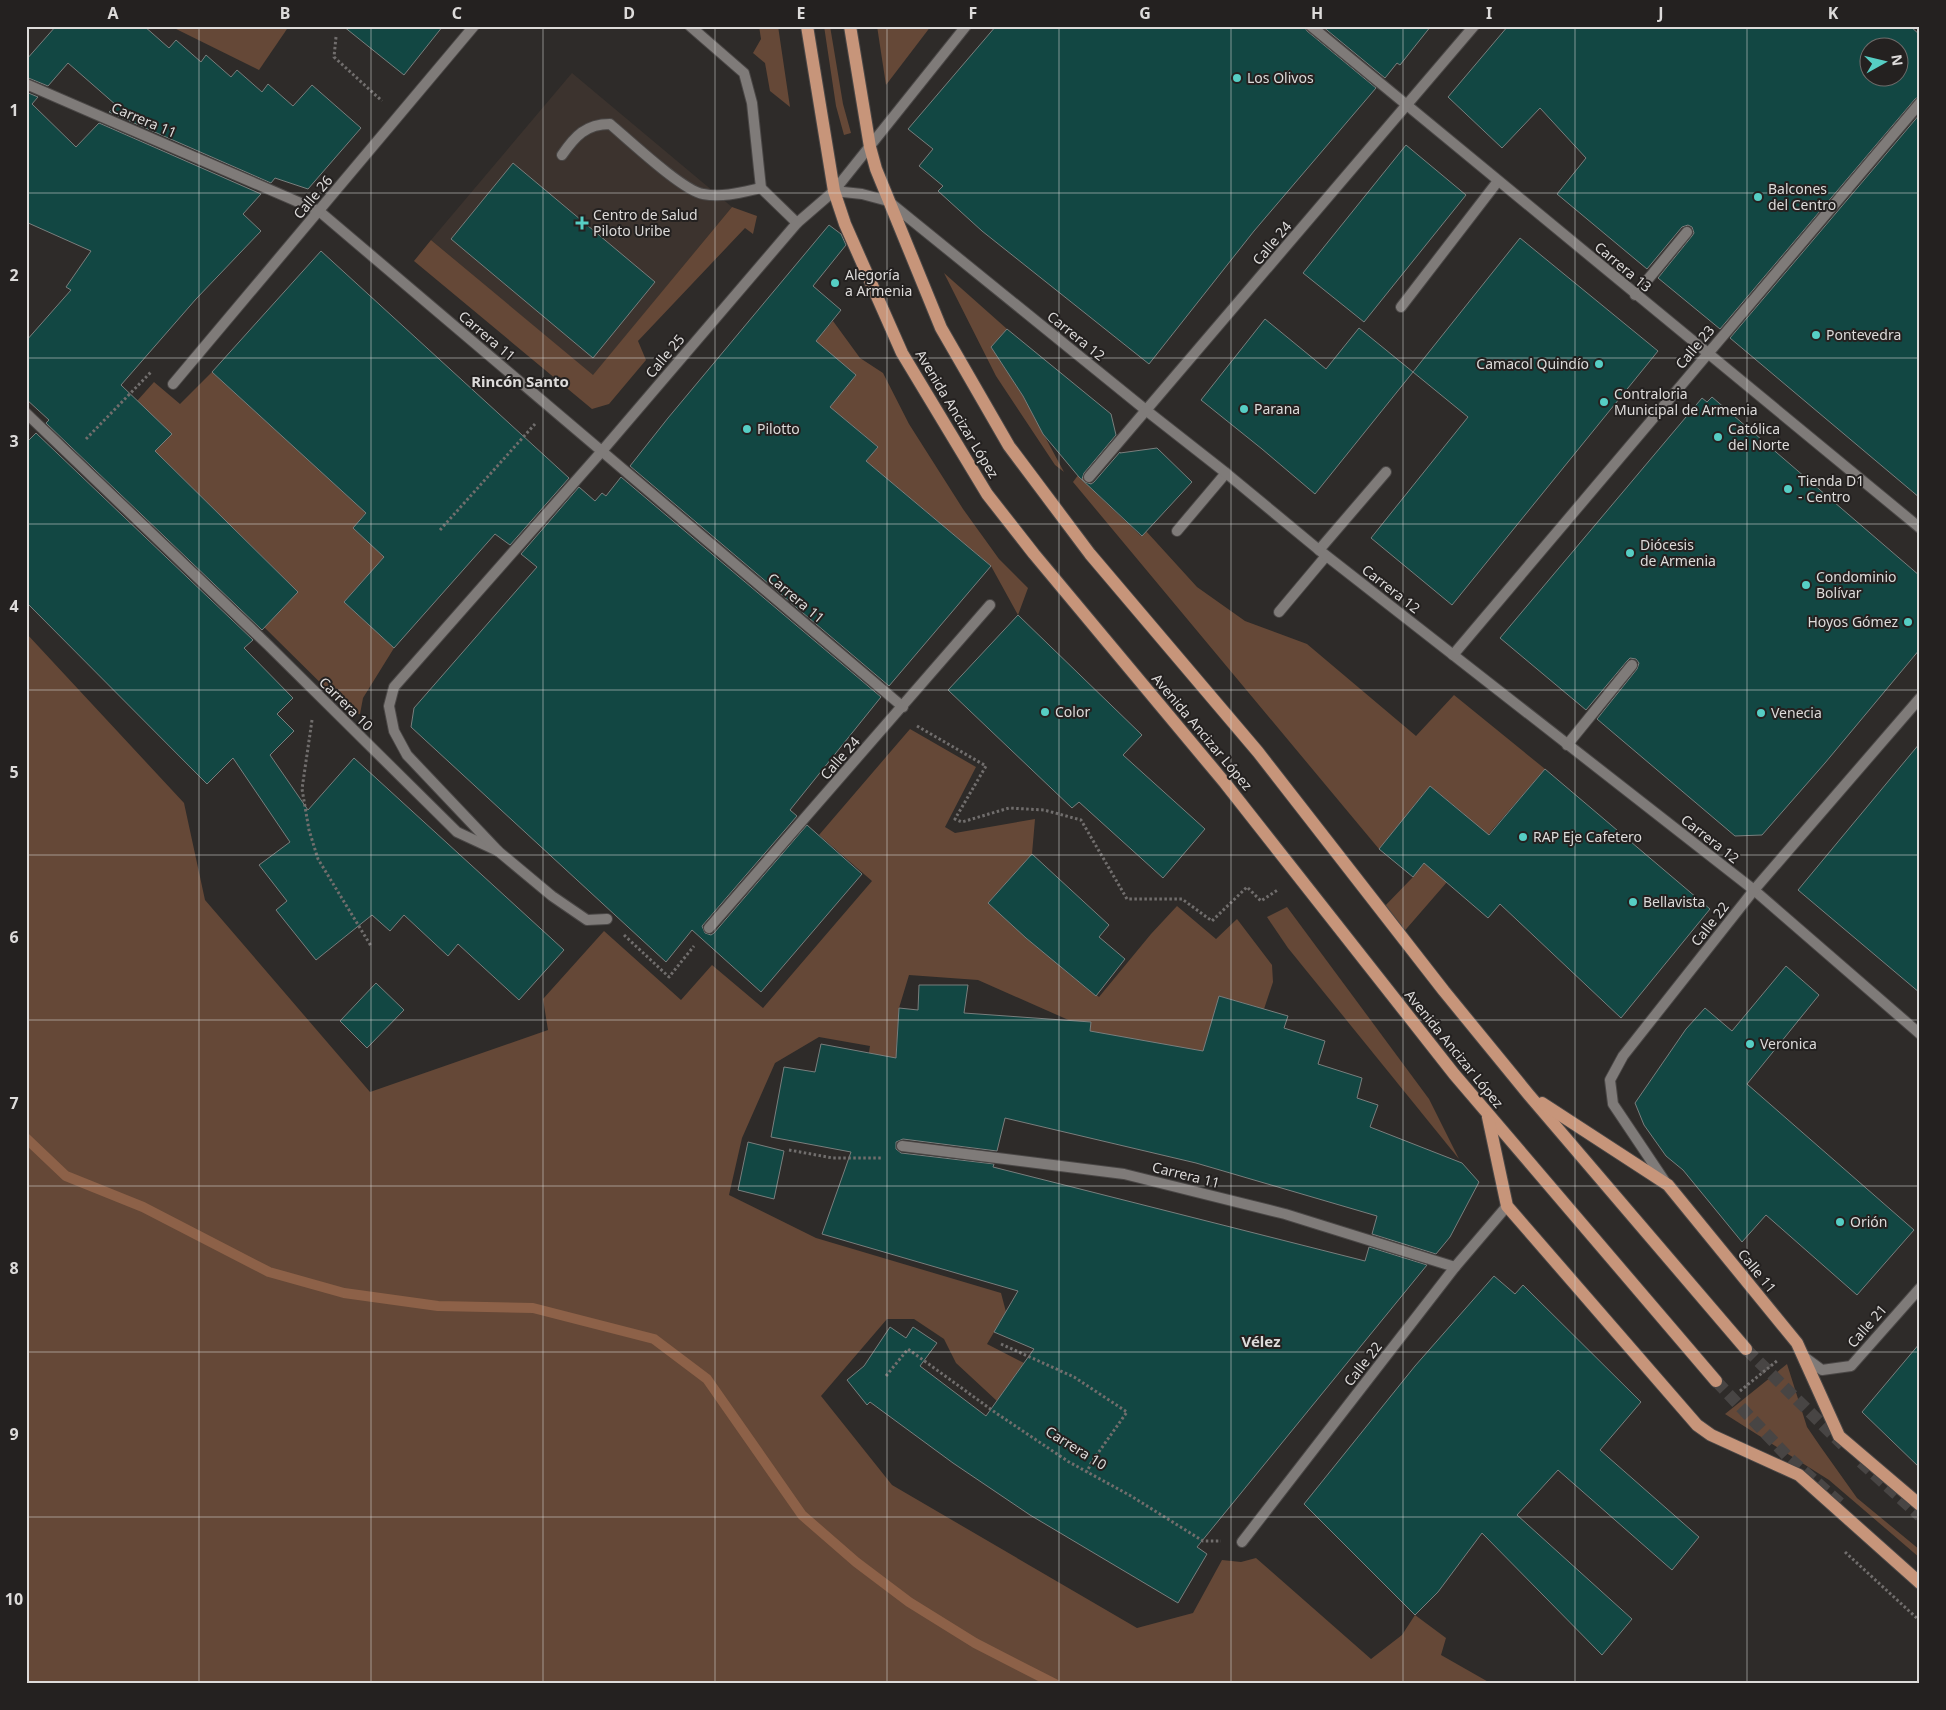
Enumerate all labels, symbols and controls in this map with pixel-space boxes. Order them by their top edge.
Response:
text: A [107,2,119,24]
text: B [280,2,290,24]
text: C [452,2,462,24]
text: D [623,2,635,24]
text: E [797,2,806,24]
text: F [969,2,977,24]
text: G [1139,2,1151,24]
text: H [1311,2,1323,24]
text: I [1486,2,1492,24]
text: J [1656,2,1664,24]
text: K [1828,2,1839,24]
north arrow [1858,38,1908,88]
text: N [1887,53,1908,67]
place label: Los Olivos [1247,68,1314,87]
marker: Los Olivos [1231,72,1243,84]
street label: Carrera 11 [109,97,180,142]
text: 1 [9,99,19,121]
street label: Calle 26 [289,171,336,223]
place label: Balcones del Centro [1768,179,1836,214]
marker: Balcones del Centro [1752,191,1764,203]
place label: Centro de Salud Piloto Uribe [593,205,698,240]
marker: Centro de Salud Piloto Uribe [575,216,589,230]
street label: Calle 24 [1248,217,1295,269]
street label: Carrera 13 [1591,237,1656,296]
text: 2 [9,264,19,286]
place label: Alegoría a Armenia [845,265,912,300]
marker: Alegoría a Armenia [829,277,841,289]
street label: Carrera 11 [455,306,520,365]
street label: Carrera 12 [1044,307,1109,365]
street label: Calle 23 [1671,321,1718,373]
place label: Pontevedra [1826,325,1901,344]
marker: Pontevedra [1810,329,1822,341]
street label: Calle 25 [641,330,688,382]
street label: Avenida Ancizar López [911,346,1004,482]
place label: Camacol Quindío [1476,354,1589,373]
marker: Camacol Quindío [1593,358,1605,370]
district label: Rincón Santo [471,371,569,391]
place label: Contraloria Municipal de Armenia [1614,384,1758,419]
marker: Contraloria Municipal de Armenia [1598,396,1610,408]
place label: Parana [1254,399,1300,418]
marker: Parana [1238,403,1250,415]
place label: Pilotto [757,419,800,438]
place label: Católica del Norte [1728,419,1790,454]
marker: Pilotto [741,423,753,435]
text: 3 [9,430,19,452]
marker: Católica del Norte [1712,431,1724,443]
place label: Tienda D1 - Centro [1798,471,1864,506]
marker: Tienda D1 - Centro [1782,483,1794,495]
place label: Diócesis de Armenia [1640,535,1716,570]
marker: Diócesis de Armenia [1624,547,1636,559]
street label: Carrera 12 [1358,560,1424,617]
place label: Condominio Bolívar [1816,567,1897,602]
street label: Carrera 11 [764,568,829,627]
marker: Condominio Bolívar [1800,579,1812,591]
text: 4 [9,595,19,617]
place label: Hoyos Gómez [1807,612,1898,631]
marker: Hoyos Gómez [1902,616,1914,628]
street label: Avenida Ancizar López [1148,669,1257,794]
street label: Carrera 10 [315,673,377,735]
place label: Color [1055,702,1090,721]
place label: Venecia [1771,703,1822,722]
marker: Color [1039,706,1051,718]
marker: Venecia [1755,707,1767,719]
street label: Calle 24 [816,732,864,783]
text: 5 [9,761,19,783]
street label: Carrera 12 [1677,810,1743,867]
place label: RAP Eje Cafetero [1533,827,1642,846]
marker: RAP Eje Cafetero [1517,831,1529,843]
place label: Bellavista [1643,892,1705,911]
marker: Bellavista [1627,896,1639,908]
street label: Calle 22 [1686,898,1733,950]
text: 6 [9,926,19,948]
street label: Avenida Ancizar López [1401,986,1508,1112]
place label: Veronica [1760,1034,1817,1053]
marker: Veronica [1744,1038,1756,1050]
text: 7 [9,1092,19,1114]
street label: Carrera 11 [1150,1157,1222,1192]
place label: Orión [1850,1212,1887,1231]
marker: Orión [1834,1216,1846,1228]
street label: Calle 11 [1734,1245,1781,1297]
text: 8 [9,1257,19,1279]
street label: Calle 21 [1843,1300,1891,1351]
district label: Vélez [1241,1331,1281,1351]
street label: Calle 22 [1339,1338,1386,1390]
street label: Carrera 10 [1042,1421,1111,1474]
text: 9 [9,1423,19,1445]
text: 10 [5,1588,23,1610]

